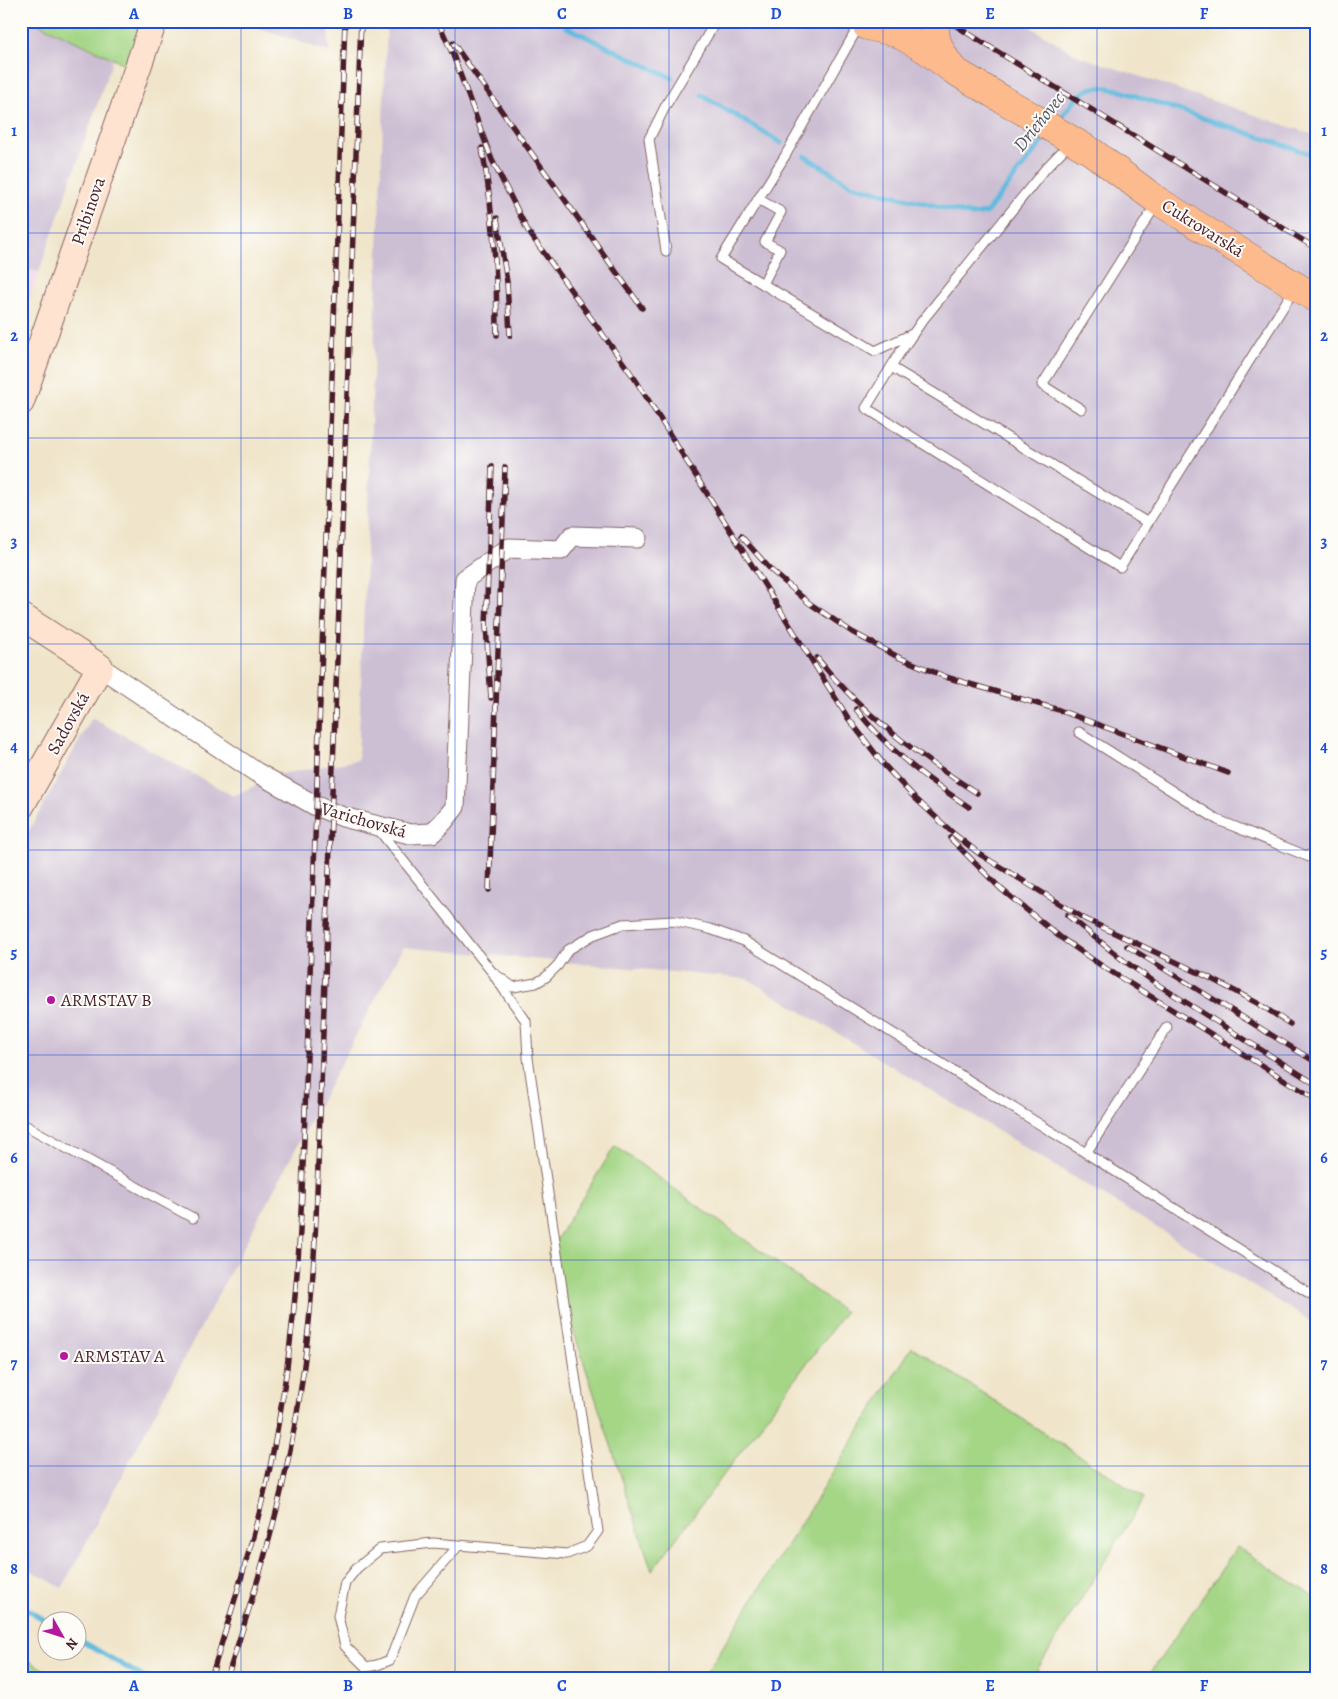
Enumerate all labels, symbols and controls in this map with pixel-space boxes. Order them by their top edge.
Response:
text: A [128,3,140,25]
text: B [343,3,353,25]
text: C [557,3,567,25]
text: D [770,3,782,25]
text: E [985,3,995,25]
text: F [1200,3,1209,25]
water label: Drieňovec [1007,87,1071,157]
text: 1 [11,120,17,142]
text: 1 [1321,120,1327,142]
street label: Pribinova [65,173,111,248]
street label: Cukrovarská [1157,193,1249,263]
text: 2 [10,325,18,347]
text: 2 [1320,325,1328,347]
text: 3 [11,531,18,553]
text: 3 [1321,531,1328,553]
street label: Sadovská [41,687,95,759]
text: 4 [10,736,18,758]
text: 4 [1320,736,1328,758]
street label: Varichovská [317,796,410,844]
text: 5 [11,942,18,964]
text: 5 [1321,942,1328,964]
place label: ARMSTAV B [60,988,152,1012]
marker: ARMSTAV B [45,994,57,1006]
text: 6 [10,1147,18,1169]
text: 6 [1320,1147,1328,1169]
place label: ARMSTAV A [73,1344,165,1368]
marker: ARMSTAV A [58,1350,70,1362]
text: 7 [11,1353,18,1375]
text: 7 [1321,1353,1328,1375]
text: 8 [10,1558,18,1580]
text: 8 [1320,1558,1328,1580]
north arrow [38,1612,88,1662]
text: N [61,1634,82,1654]
text: A [128,1675,140,1697]
text: B [343,1675,353,1697]
text: C [557,1675,567,1697]
text: D [770,1675,782,1697]
text: E [985,1675,995,1697]
text: F [1200,1675,1209,1697]

